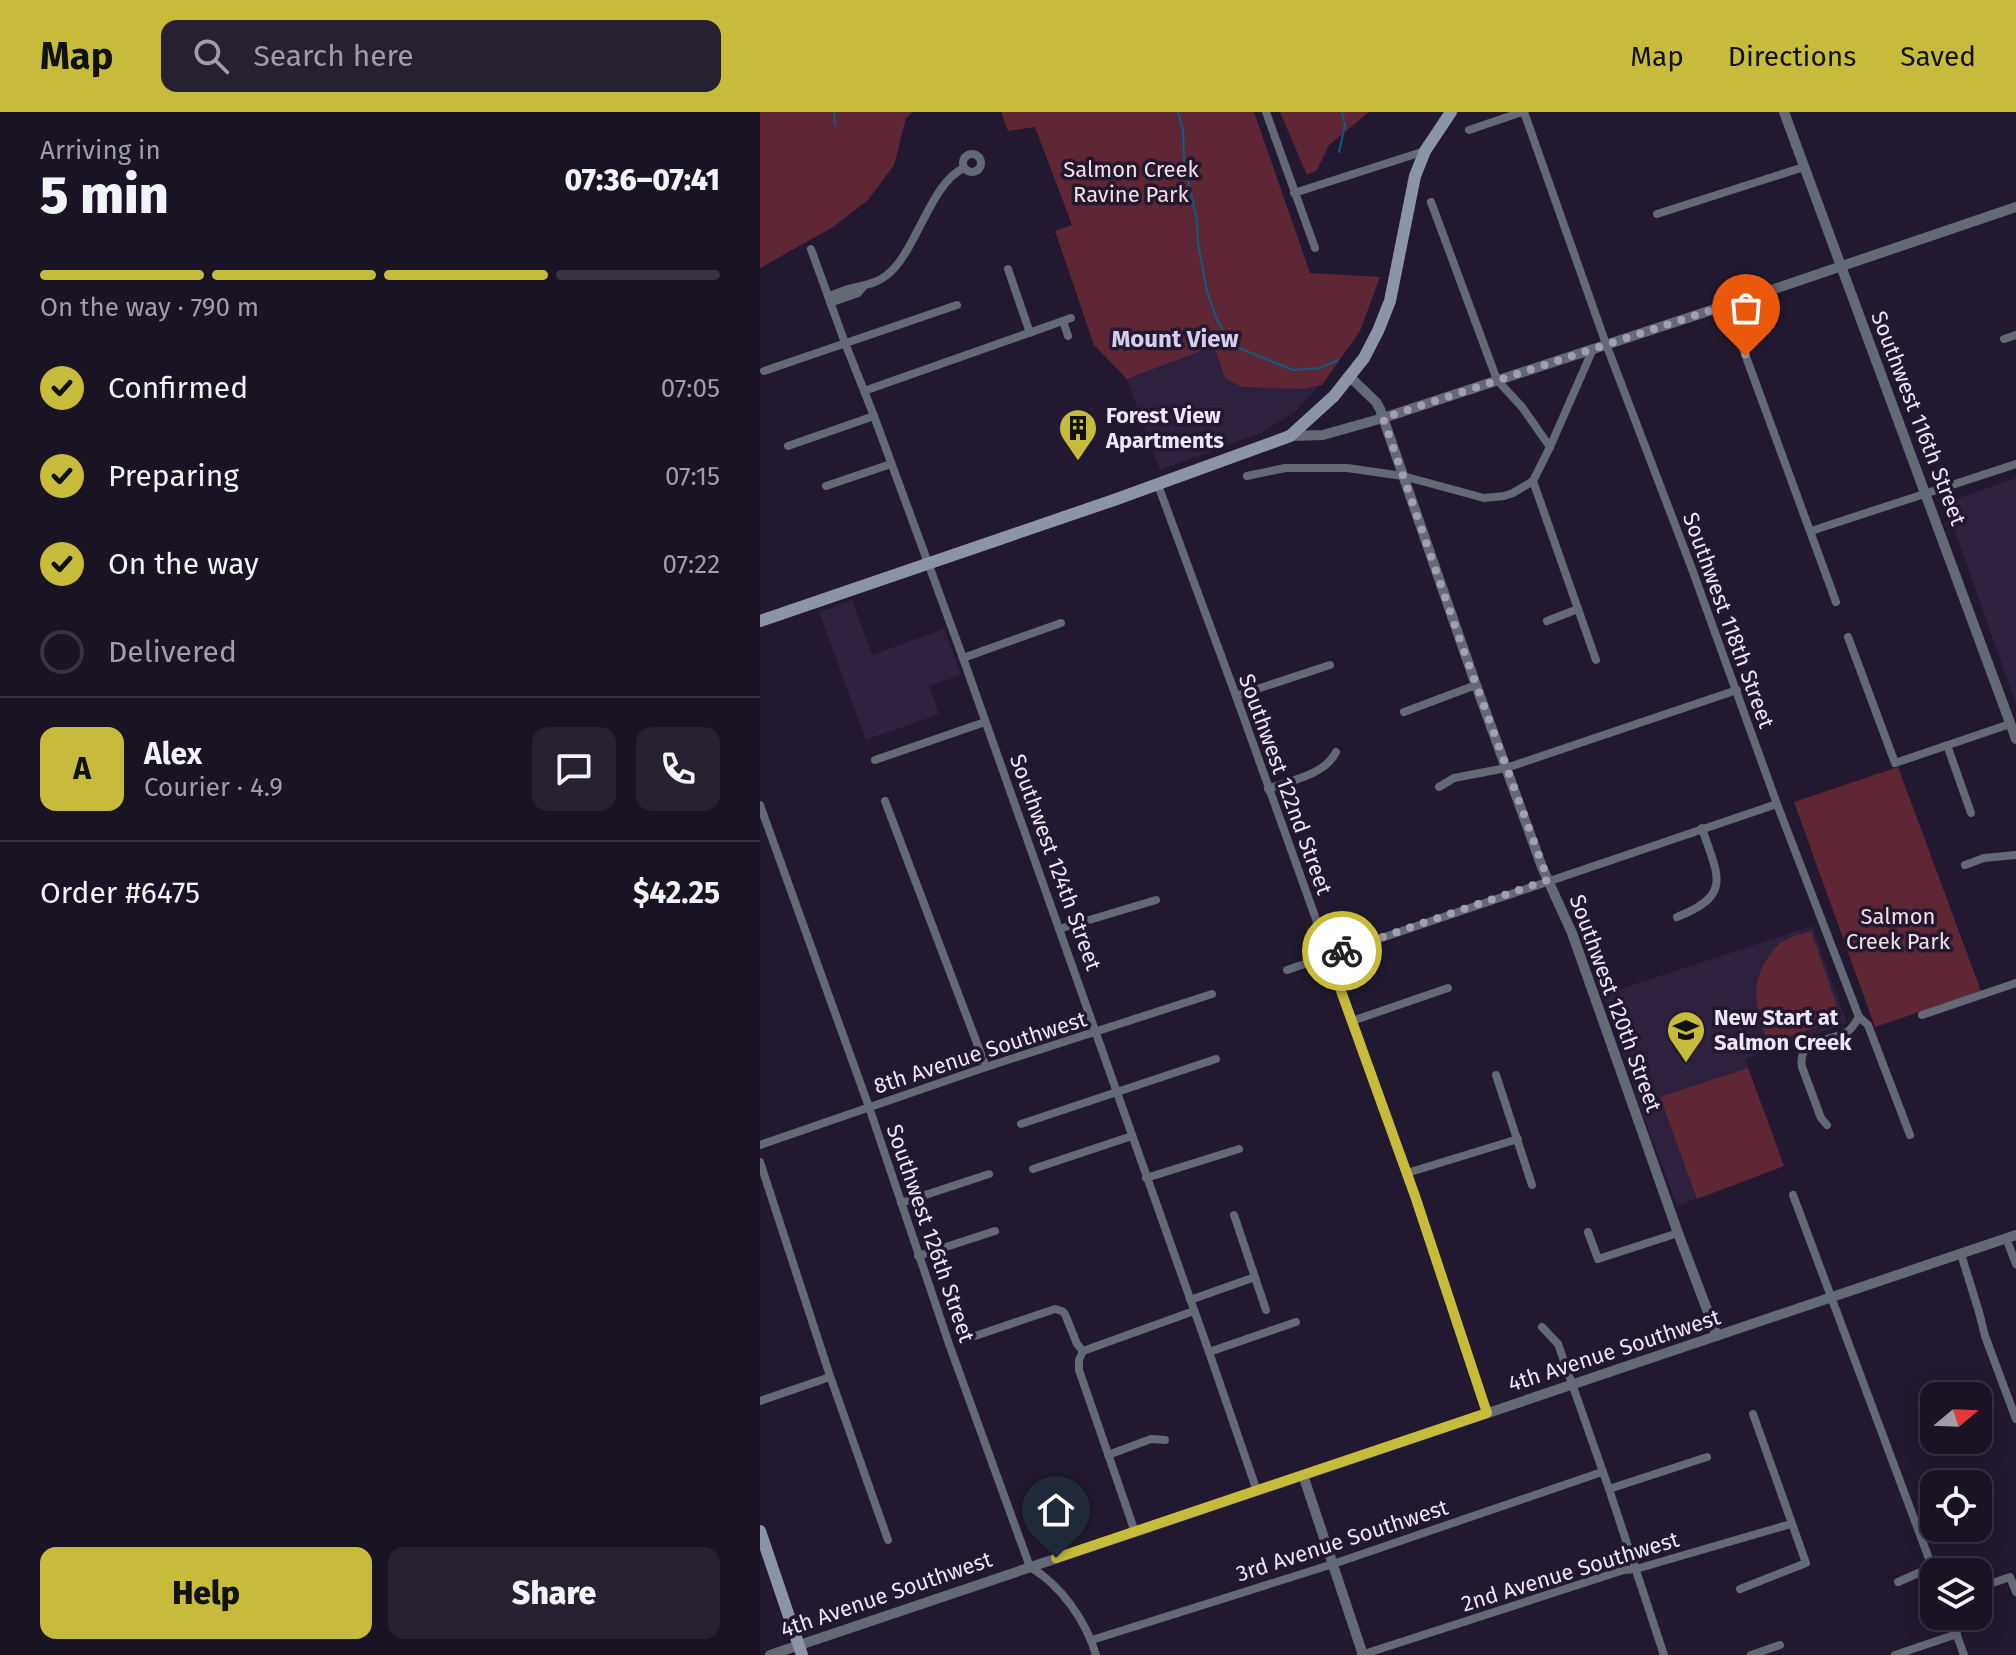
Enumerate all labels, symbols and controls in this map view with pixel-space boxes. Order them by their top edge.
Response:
search box [161,20,721,92]
text: Map [40,33,113,79]
icon: search [189,34,233,78]
text: Search here [253,38,414,74]
text: Map [1630,40,1684,73]
text: Directions [1728,40,1856,73]
text: Saved [1900,40,1976,73]
text: Arriving in [40,135,161,166]
park label: Salmon Creek Ravine Park [1063,156,1200,208]
text: 07:36–07:41 [565,162,720,198]
text: 5 min [40,164,169,227]
pin [1712,274,1780,356]
icon: bag [1724,286,1768,330]
text: On the way · 790 m [40,292,259,323]
street label: Southwest 116th Street [1865,307,1972,529]
district label: Mount View [1111,325,1239,353]
icon: check [40,366,84,410]
text: Confirmed [108,370,248,406]
text: 07:05 [661,373,720,404]
place label: Forest View Apartments [1105,402,1224,454]
building icon: Forest View Apartments [1057,407,1099,462]
icon: check [40,454,84,498]
text: Preparing [108,458,239,494]
text: 07:15 [665,461,720,492]
street label: Southwest 118th Street [1677,509,1780,732]
icon: check [40,542,84,586]
text: On the way [108,546,259,582]
text: 07:22 [662,549,720,580]
text: Delivered [108,634,237,670]
street label: Southwest 122nd Street [1233,670,1338,898]
button: chat [532,727,616,811]
button: phone [636,727,720,811]
text: Alex [144,736,202,772]
street label: Southwest 124th Street [1004,750,1107,974]
text: A [73,751,91,787]
text: Courier · 4.9 [144,772,283,803]
text: Order #6475 [40,875,200,911]
text: $42.25 [633,875,720,911]
street label: Southwest 120th Street [1564,891,1667,1116]
park label: Salmon Creek Park [1846,903,1951,955]
courier [1302,911,1382,991]
icon: bike [1320,929,1364,973]
place label: New Start at Salmon Creek [1714,1004,1852,1056]
street label: 8th Avenue Southwest [870,1005,1090,1100]
school or university icon: New Start at Salmon Creek [1665,1009,1707,1064]
street label: Southwest 126th Street [881,1121,981,1346]
street label: 4th Avenue Southwest [1505,1303,1724,1398]
north arrow [1920,1382,1992,1454]
map controls [1920,1382,1992,1630]
button: locate [1920,1470,1992,1542]
pin [1022,1476,1090,1558]
icon: home [1034,1488,1078,1532]
street label: 3rd Avenue Southwest [1233,1493,1452,1587]
street label: 2nd Avenue Southwest [1458,1526,1682,1617]
street label: 4th Avenue Southwest [777,1546,995,1643]
button: Help [40,1547,372,1639]
button: Share [388,1547,720,1639]
button: layers [1920,1558,1992,1630]

